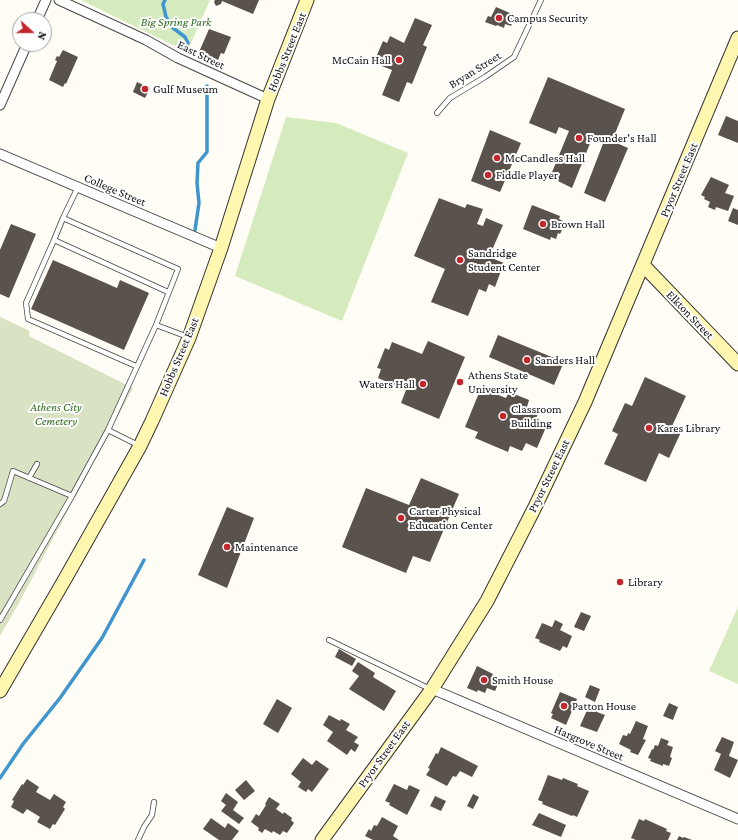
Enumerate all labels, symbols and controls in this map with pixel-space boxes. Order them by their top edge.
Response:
street label: Hobbs Street East [265,10,309,94]
place label: Campus Security [507,11,588,25]
north arrow [12,12,52,52]
marker: Campus Security [494,13,504,23]
park label: Big Spring Park [141,15,211,29]
text: N [35,30,49,42]
street label: East Street [175,37,227,73]
street label: Bryan Street [446,48,504,92]
place label: McCain Hall [332,53,391,67]
marker: McCain Hall [394,55,404,65]
place label: Gulf Museum [153,82,218,96]
marker: Gulf Museum [140,84,150,94]
place label: Founder's Hall [587,131,657,145]
marker: Founder's Hall [574,133,584,143]
street label: Pryor Street East [657,141,701,219]
place label: McCandless Hall [505,151,585,165]
marker: McCandless Hall [492,153,502,163]
place label: Fiddle Player [496,168,558,182]
street label: College Street [82,170,148,210]
marker: Fiddle Player [483,170,493,180]
place label: Brown Hall [551,217,605,231]
marker: Brown Hall [538,219,548,229]
place label: Sandridge Student Center [468,246,540,274]
marker: Sandridge Student Center [455,255,465,265]
street label: Elkton Street [663,288,717,342]
street label: Hobbs Street East [156,315,202,399]
place label: Sanders Hall [535,353,595,367]
marker: Sanders Hall [522,355,532,365]
place label: Athens State University [468,368,528,396]
place label: Waters Hall [359,377,415,391]
marker: Athens State University [455,377,465,387]
marker: Waters Hall [418,379,428,389]
park label: Athens City Cemetery [30,400,82,428]
place label: Classroom Building [511,402,562,430]
marker: Classroom Building [498,411,508,421]
place label: Kares Library [657,421,720,435]
marker: Kares Library [644,423,654,433]
street label: Pryor Street East [525,437,573,515]
place label: Carter Physical Education Center [409,504,493,532]
marker: Carter Physical Education Center [396,513,406,523]
place label: Maintenance [235,540,298,554]
marker: Maintenance [222,542,232,552]
place label: Library [628,575,663,589]
marker: Library [615,577,625,587]
place label: Smith House [492,673,553,687]
marker: Smith House [479,675,489,685]
place label: Patton House [572,699,636,713]
marker: Patton House [559,701,569,711]
street label: Pryor Street East [355,718,413,790]
street label: Hargrove Street [552,722,626,764]

